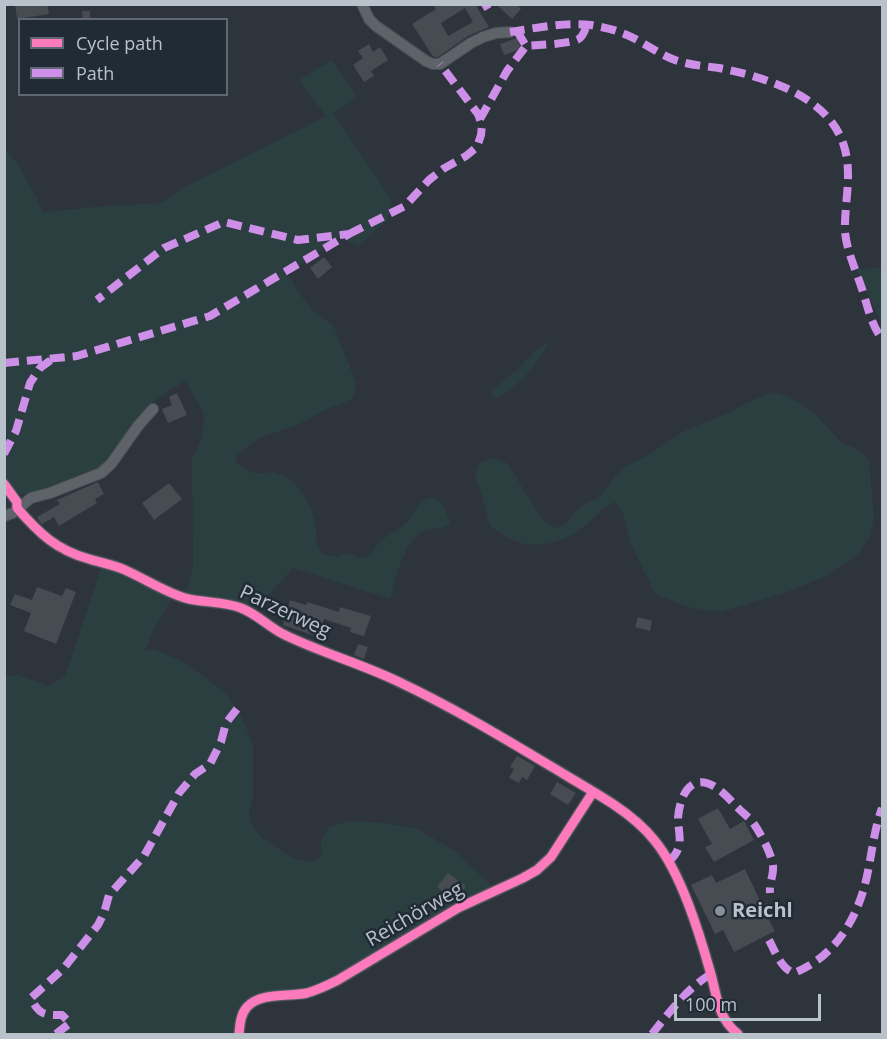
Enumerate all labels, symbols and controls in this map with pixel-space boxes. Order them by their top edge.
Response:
legend [18,18,228,96]
text: Cycle path [76,31,163,55]
text: Path [76,61,114,85]
street label: Parzerweg [236,580,334,644]
street label: Reichörweg [362,878,468,952]
place label: Reichl [732,899,793,923]
marker: Reichl [713,904,727,918]
scale bar [677,982,824,1020]
text: 100 m [685,992,737,1016]

